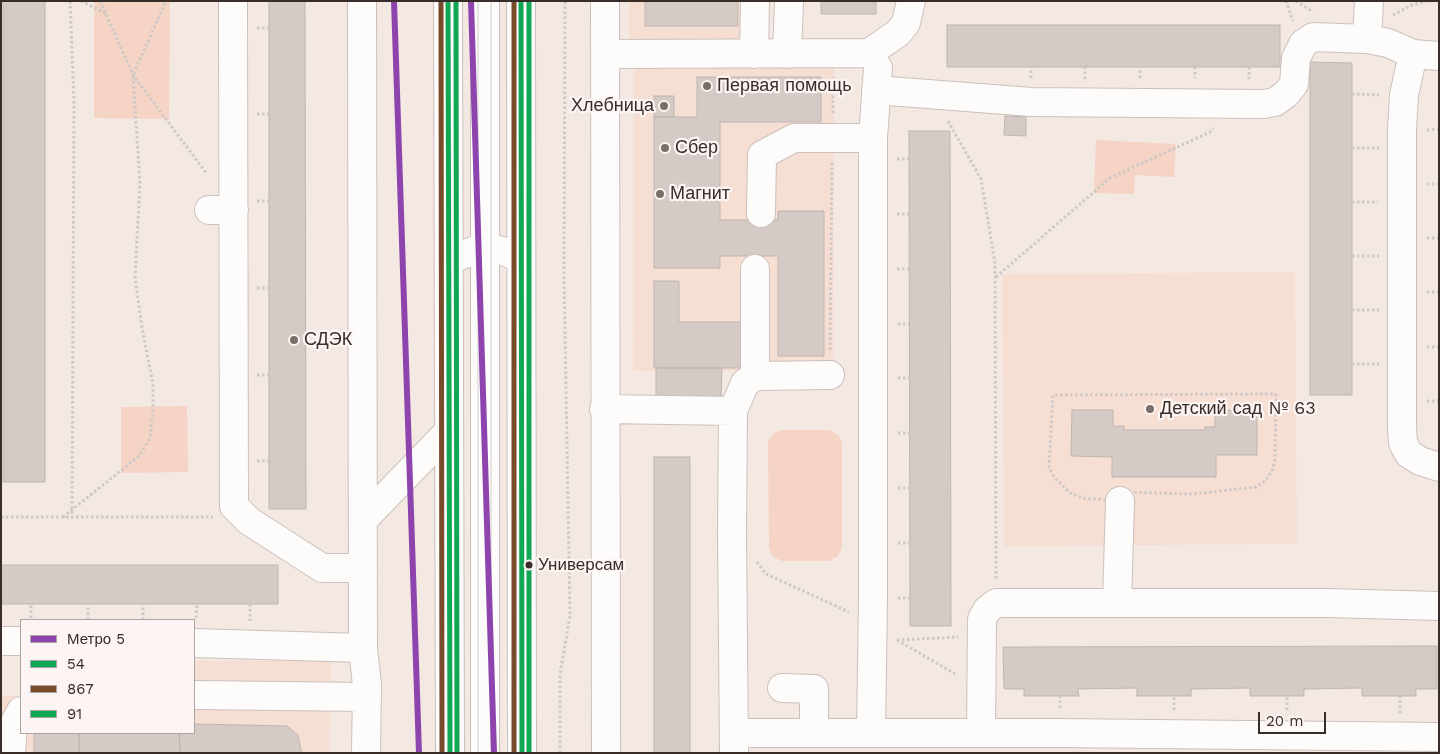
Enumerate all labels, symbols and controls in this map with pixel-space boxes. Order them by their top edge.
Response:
place label: Первая помощь [717,75,852,97]
marker: Первая помощь [701,80,713,92]
place label: Хлебница [571,95,654,117]
marker: Хлебница [658,100,670,112]
place label: Сбер [675,137,718,159]
marker: Сбер [659,142,671,154]
place label: Магнит [670,183,730,205]
marker: Магнит [654,188,666,200]
place label: СДЭК [304,329,352,351]
marker: СДЭК [288,334,300,346]
place label: Детский сад № 63 [1160,398,1316,420]
marker: Детский сад № 63 [1144,403,1156,415]
place label: Универсам [538,555,624,575]
marker: Универсам [524,560,534,570]
legend [20,619,195,734]
text: Метро 5 [67,630,125,648]
text: 54 [67,655,85,673]
text: 867 [67,680,94,698]
scale bar [1260,702,1328,734]
text: 91 [67,705,82,723]
text: 20 m [1266,712,1304,730]

